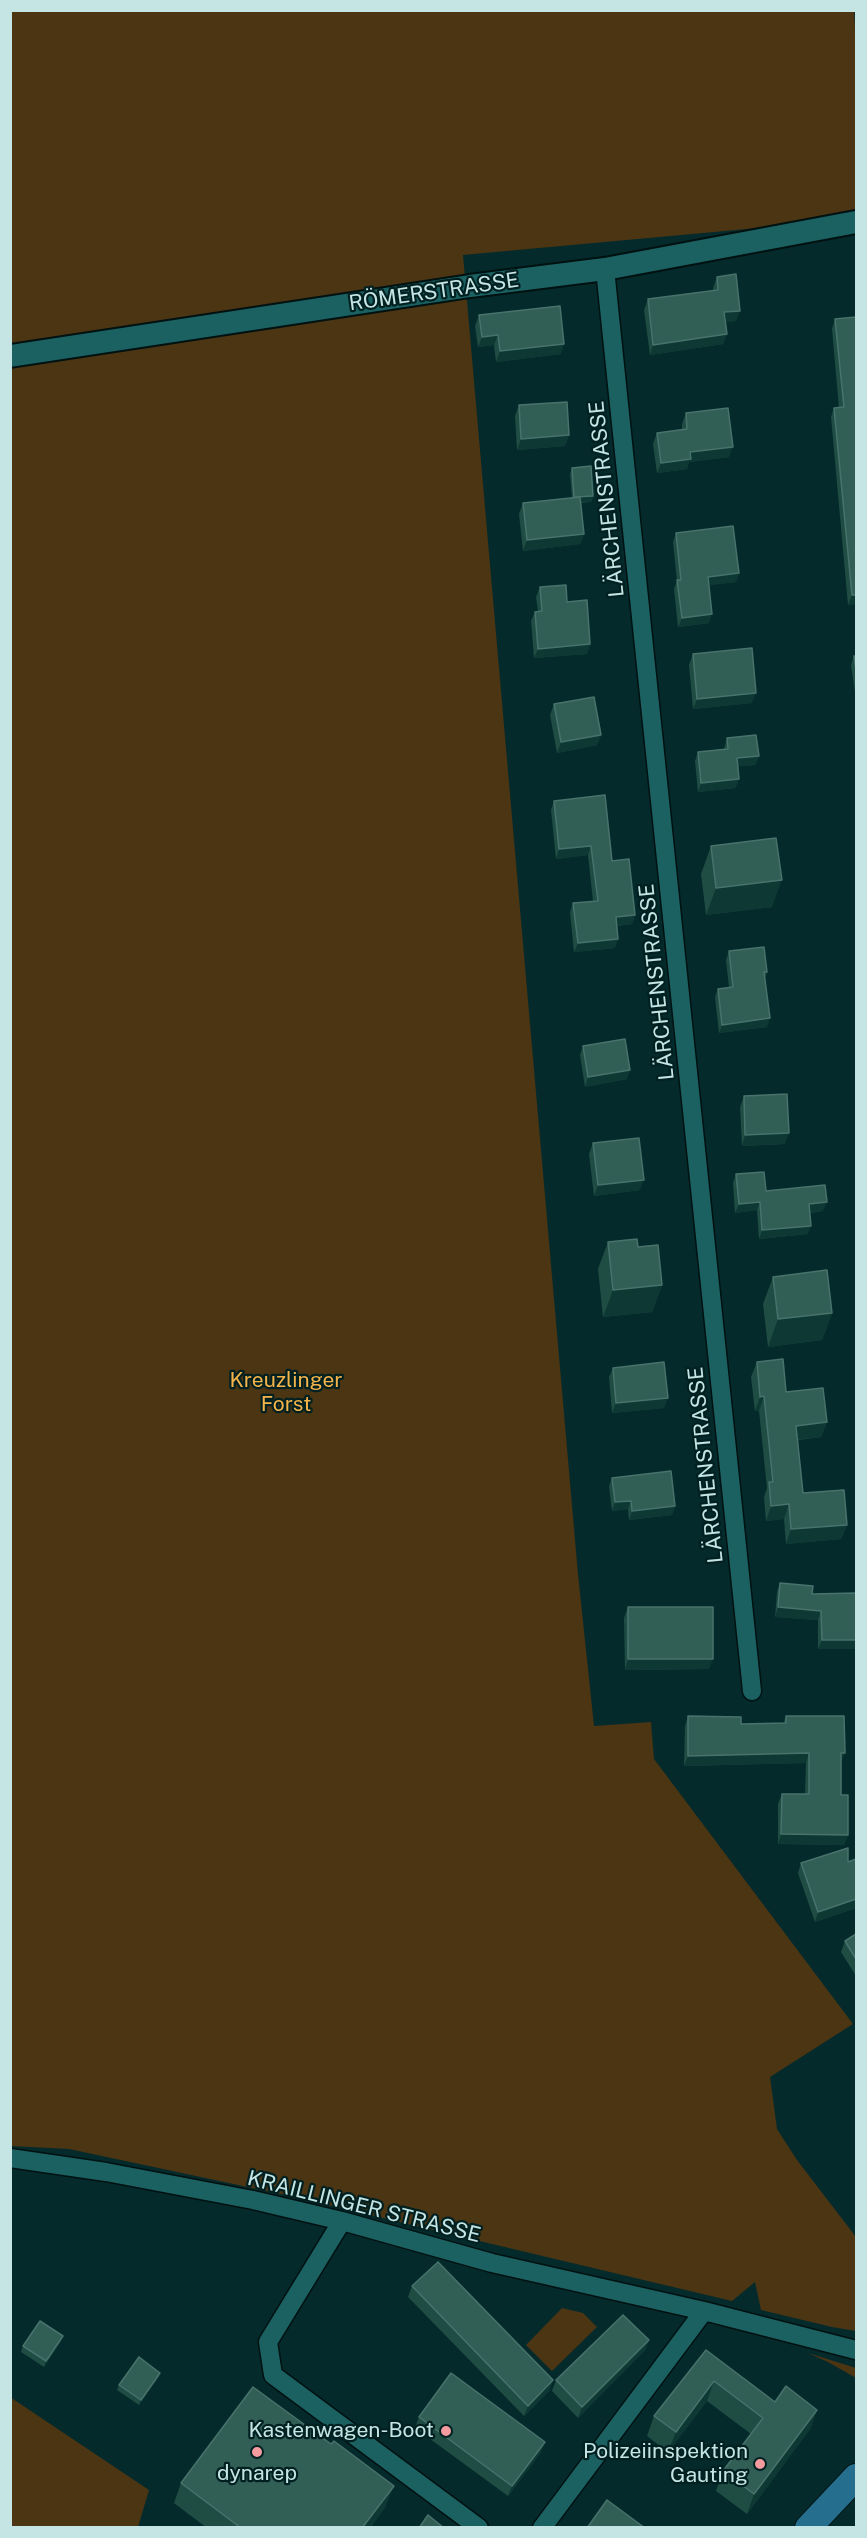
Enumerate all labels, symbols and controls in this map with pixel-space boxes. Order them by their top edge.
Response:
street label: RÖMERSTRASSE [347,268,521,316]
street label: LÄRCHENSTRASSE [584,400,630,598]
street label: LÄRCHENSTRASSE [634,883,680,1081]
street label: LÄRCHENSTRASSE [683,1366,729,1564]
park label: Kreuzlinger Forst [229,1368,343,1418]
street label: KRAILLINGER STRASSE [245,2166,483,2248]
place label: Kastenwagen-Boot [248,2418,434,2444]
marker: Kastenwagen-Boot [439,2424,453,2438]
place label: Polizeiinspektion Gauting [583,2439,748,2489]
marker: dynarep [250,2445,264,2459]
marker: Polizeiinspektion Gauting [753,2457,767,2471]
place label: dynarep [217,2461,297,2487]

